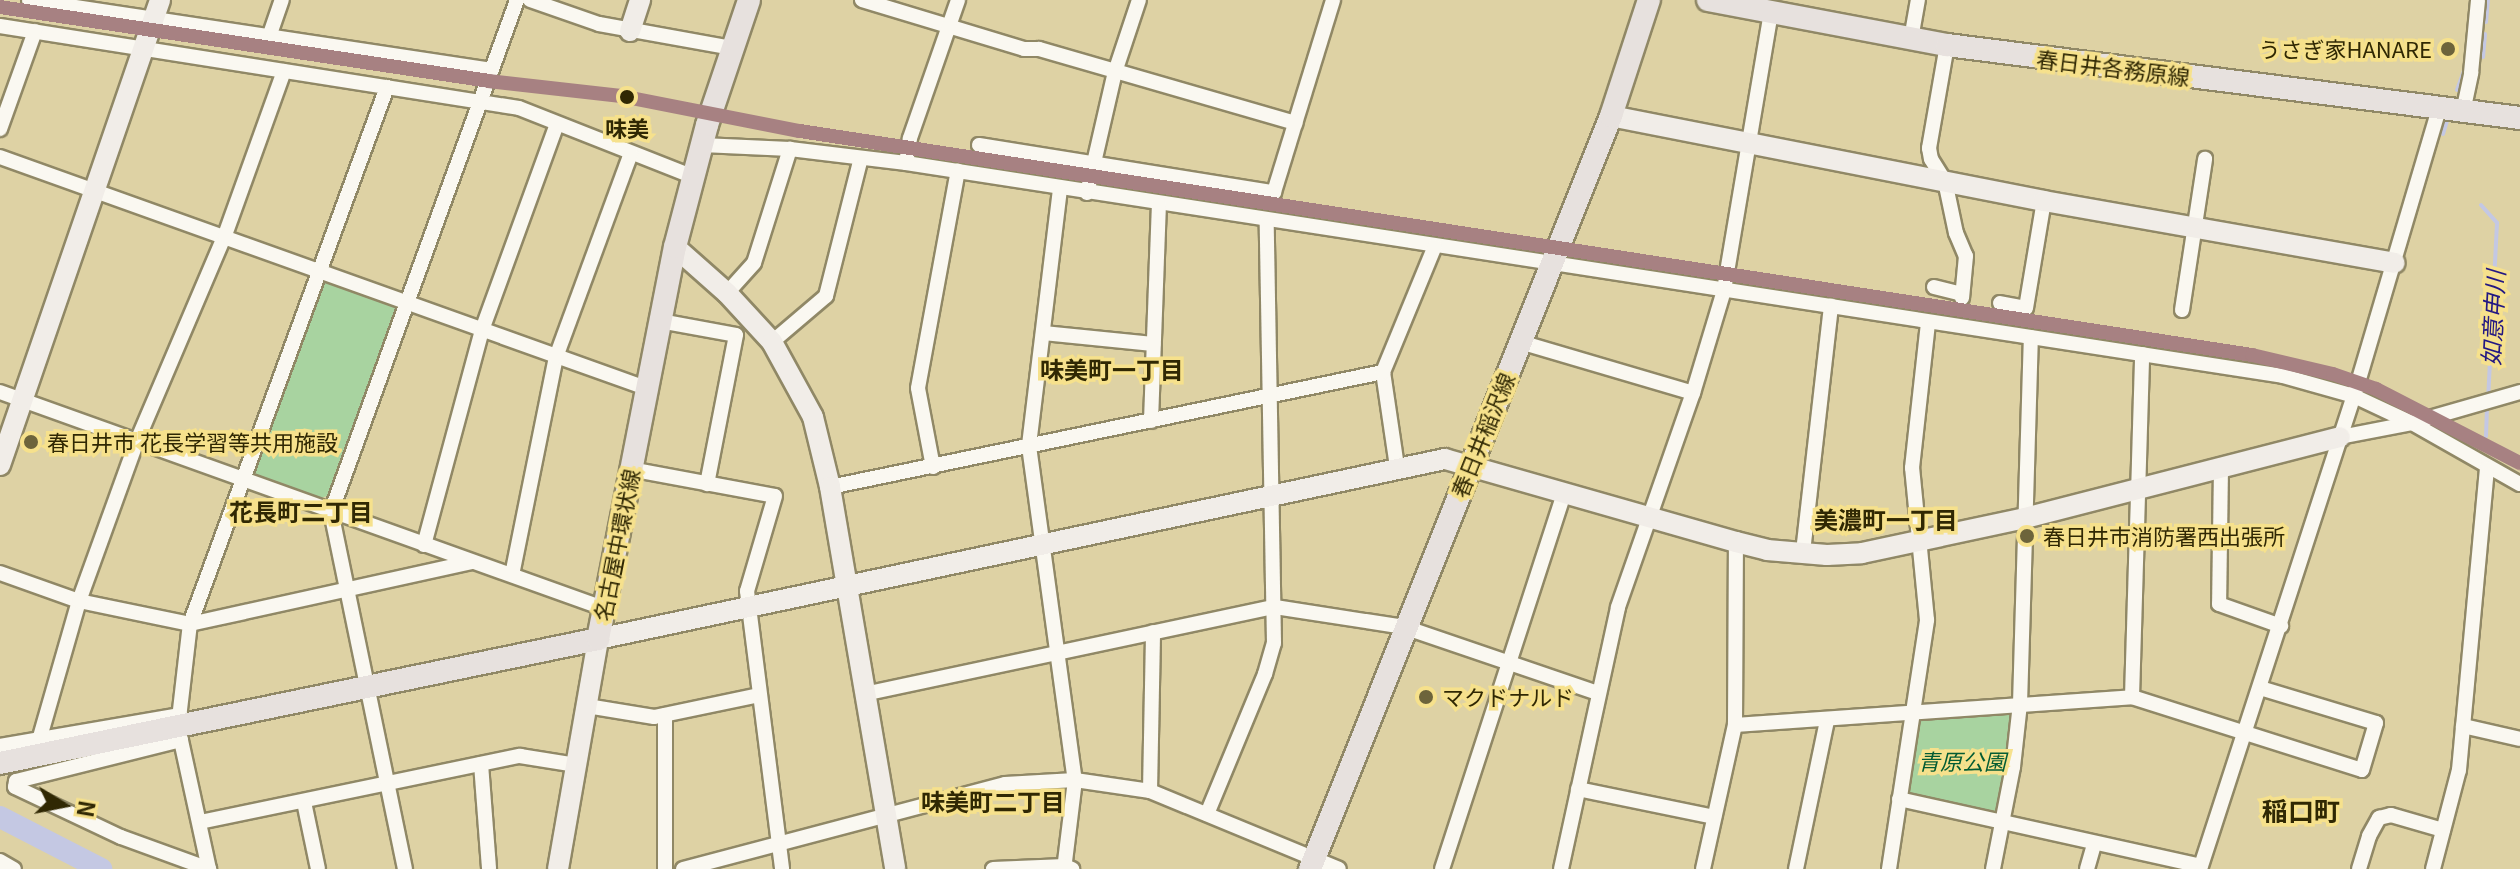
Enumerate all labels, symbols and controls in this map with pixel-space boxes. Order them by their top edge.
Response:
place label: うさぎ家HANARE [2258,36,2432,62]
marker: うさぎ家HANARE [2439,40,2457,58]
street label: 春日井各務原線 [2035,45,2191,89]
marker: 味美 [613,83,641,111]
place label: 味美 [605,115,649,141]
water label: 如意申川 [2475,269,2509,367]
district label: 味美町一丁目 [1040,355,1184,383]
street label: 春日井稲沢線 [1445,369,1519,501]
place label: 春日井市 花長学習等共用施設 [47,429,338,455]
marker: 春日井市 花長学習等共用施設 [22,433,40,451]
street label: 名古屋中環状線 [588,467,644,623]
district label: 花長町二丁目 [229,497,373,525]
district label: 美濃町一丁目 [1814,505,1958,533]
place label: 春日井市消防署西出張所 [2043,523,2285,549]
marker: 春日井市消防署西出張所 [2018,527,2036,545]
place label: マクドナルド [1442,684,1574,710]
marker: マクドナルド [1417,688,1435,706]
park label: 青原公園 [1918,748,2006,774]
north arrow [24,765,104,845]
district label: 味美町二丁目 [921,787,1065,815]
district label: 稲口町 [2262,794,2340,826]
text: N [70,798,105,820]

